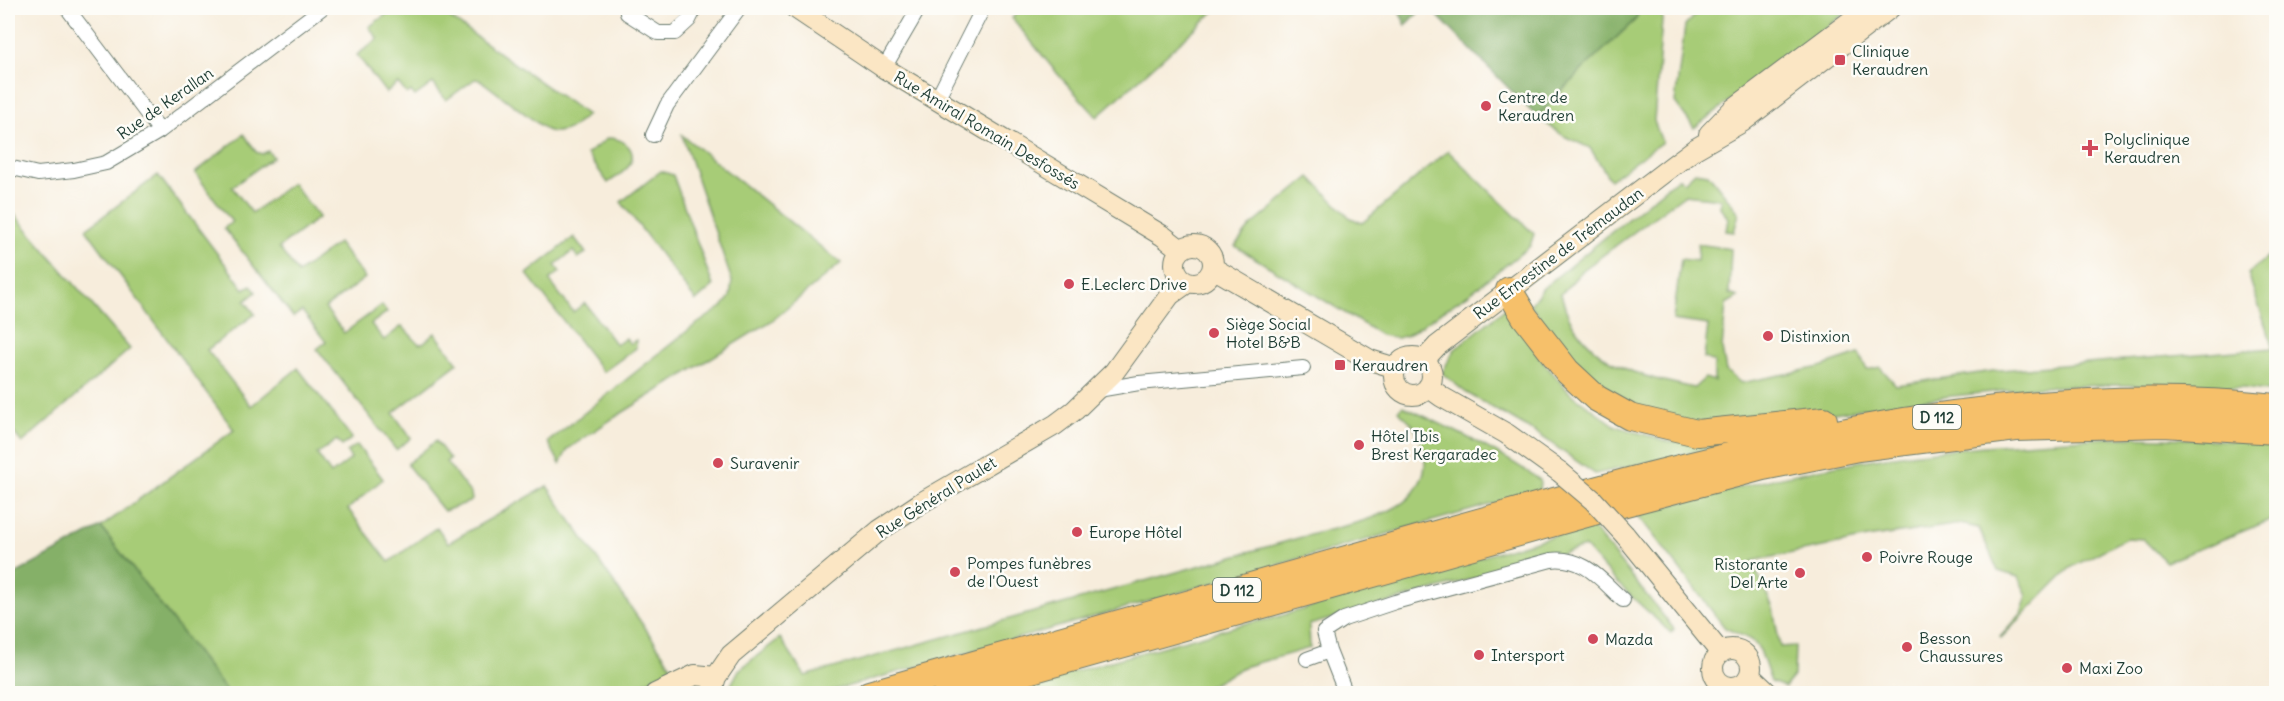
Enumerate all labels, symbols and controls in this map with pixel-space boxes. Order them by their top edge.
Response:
place label: Clinique Keraudren [1852,41,1928,79]
marker: Clinique Keraudren [1833,53,1847,67]
street label: Rue de Kerallan [113,62,217,144]
street label: Rue Amiral Romain Desfossés [890,67,1084,193]
place label: Centre de Keraudren [1498,87,1574,125]
marker: Centre de Keraudren [1479,99,1493,113]
place label: Polyclinique Keraudren [2104,129,2190,167]
marker: Polyclinique Keraudren [2081,139,2099,157]
street label: Rue Ernestine de Trémaudan [1469,183,1647,323]
place label: E.Leclerc Drive [1081,274,1187,294]
marker: E.Leclerc Drive [1062,277,1076,291]
place label: Siège Social Hotel B&B [1226,314,1311,352]
marker: Siège Social Hotel B&B [1207,326,1221,340]
place label: Distinxion [1780,326,1850,346]
marker: Distinxion [1761,329,1775,343]
place label: Keraudren [1352,355,1428,375]
marker: Keraudren [1333,358,1347,372]
road number: D 112 [1913,405,1961,429]
place label: Hôtel Ibis Brest Kergaradec [1371,426,1497,464]
marker: Hôtel Ibis Brest Kergaradec [1352,438,1366,452]
street label: Rue Général Paulet [872,452,1000,542]
place label: Suravenir [730,453,800,473]
marker: Suravenir [711,456,725,470]
place label: Europe Hôtel [1089,522,1182,542]
marker: Europe Hôtel [1070,525,1084,539]
place label: Poivre Rouge [1879,547,1973,567]
marker: Poivre Rouge [1860,550,1874,564]
place label: Pompes funèbres de l'Ouest [967,553,1091,591]
place label: Ristorante Del Arte [1714,554,1788,592]
marker: Pompes funèbres de l'Ouest [948,565,962,579]
marker: Ristorante Del Arte [1793,566,1807,580]
road number: D 112 [1213,578,1261,602]
place label: Besson Chaussures [1919,628,2003,666]
place label: Mazda [1605,629,1653,649]
marker: Mazda [1586,632,1600,646]
marker: Besson Chaussures [1900,640,1914,654]
place label: Intersport [1491,645,1565,665]
marker: Intersport [1472,648,1486,662]
place label: Maxi Zoo [2079,658,2143,678]
marker: Maxi Zoo [2060,661,2074,675]

